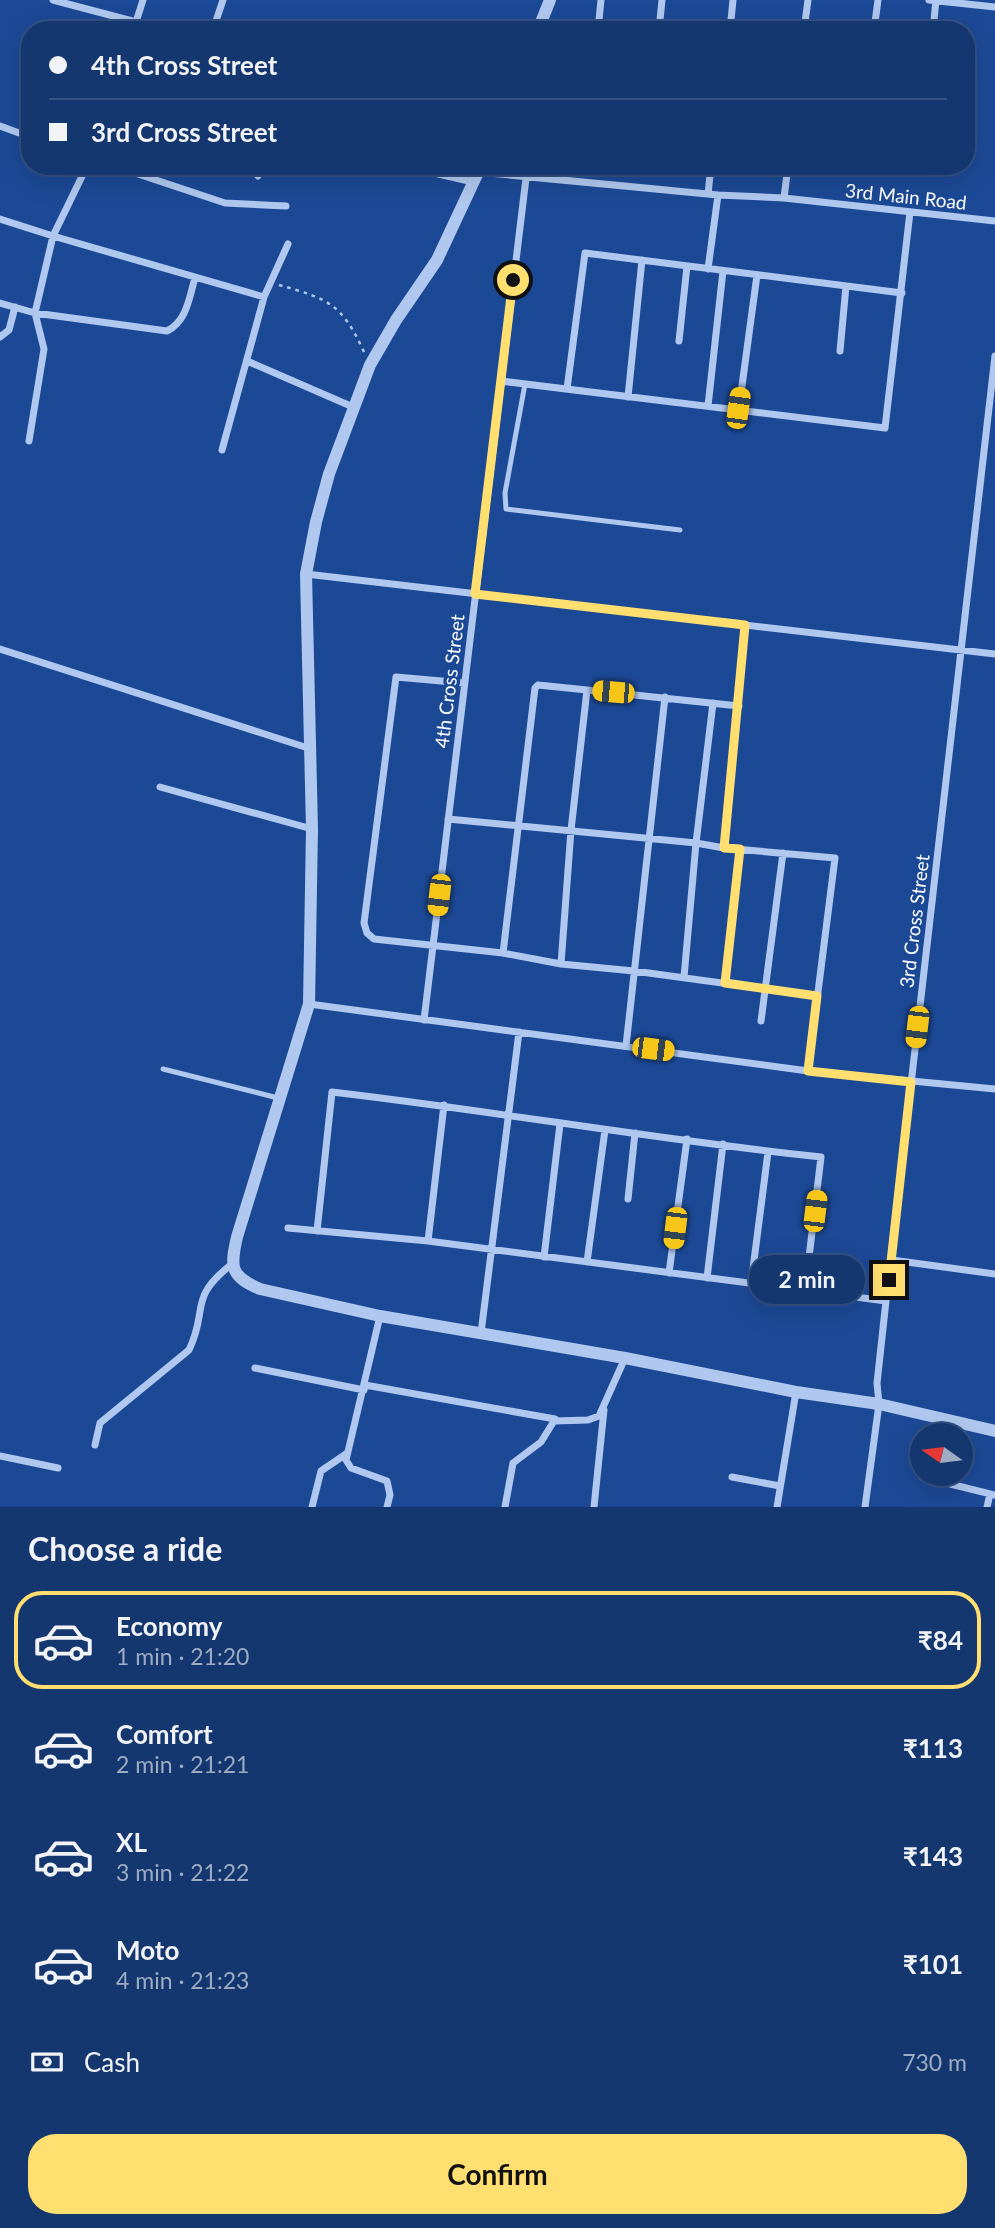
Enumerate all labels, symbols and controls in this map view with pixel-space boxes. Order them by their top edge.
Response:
text: 4th Cross Street [91,49,277,81]
text: 3rd Cross Street [91,116,277,148]
street label: 3rd Main Road [844,178,968,214]
route start [497,264,529,296]
car [725,386,752,430]
street label: 4th Cross Street [429,613,469,749]
car [592,680,635,704]
street label: 3rd Cross Street [894,853,934,989]
car [427,873,452,917]
car [905,1005,930,1049]
car [631,1036,676,1062]
car [803,1189,828,1233]
car [663,1206,688,1250]
callout: 2 min [749,1256,864,1304]
route end [873,1264,905,1296]
text: 2 min [778,1265,836,1293]
north arrow [910,1423,973,1486]
map controls [910,1423,973,1486]
text: Choose a ride [28,1529,222,1568]
icon: car [32,1609,95,1672]
text: Economy [116,1610,222,1642]
text: ₹84 [918,1624,963,1656]
text: 1 min · 21:20 [116,1642,249,1670]
icon: car [32,1717,95,1780]
text: Comfort [116,1718,213,1750]
text: ₹113 [903,1732,963,1764]
text: 2 min · 21:21 [116,1750,249,1778]
icon: car [32,1825,95,1888]
text: XL [116,1826,147,1858]
text: ₹143 [903,1840,963,1872]
text: 3 min · 21:22 [116,1858,249,1886]
icon: car [32,1933,95,1996]
text: Moto [116,1934,179,1966]
text: ₹101 [903,1948,963,1980]
text: 4 min · 21:23 [116,1966,249,1994]
icon: cash [28,2043,66,2081]
text: Cash [84,2046,140,2078]
text: 730 m [902,2048,967,2076]
button: Confirm [28,2134,967,2214]

